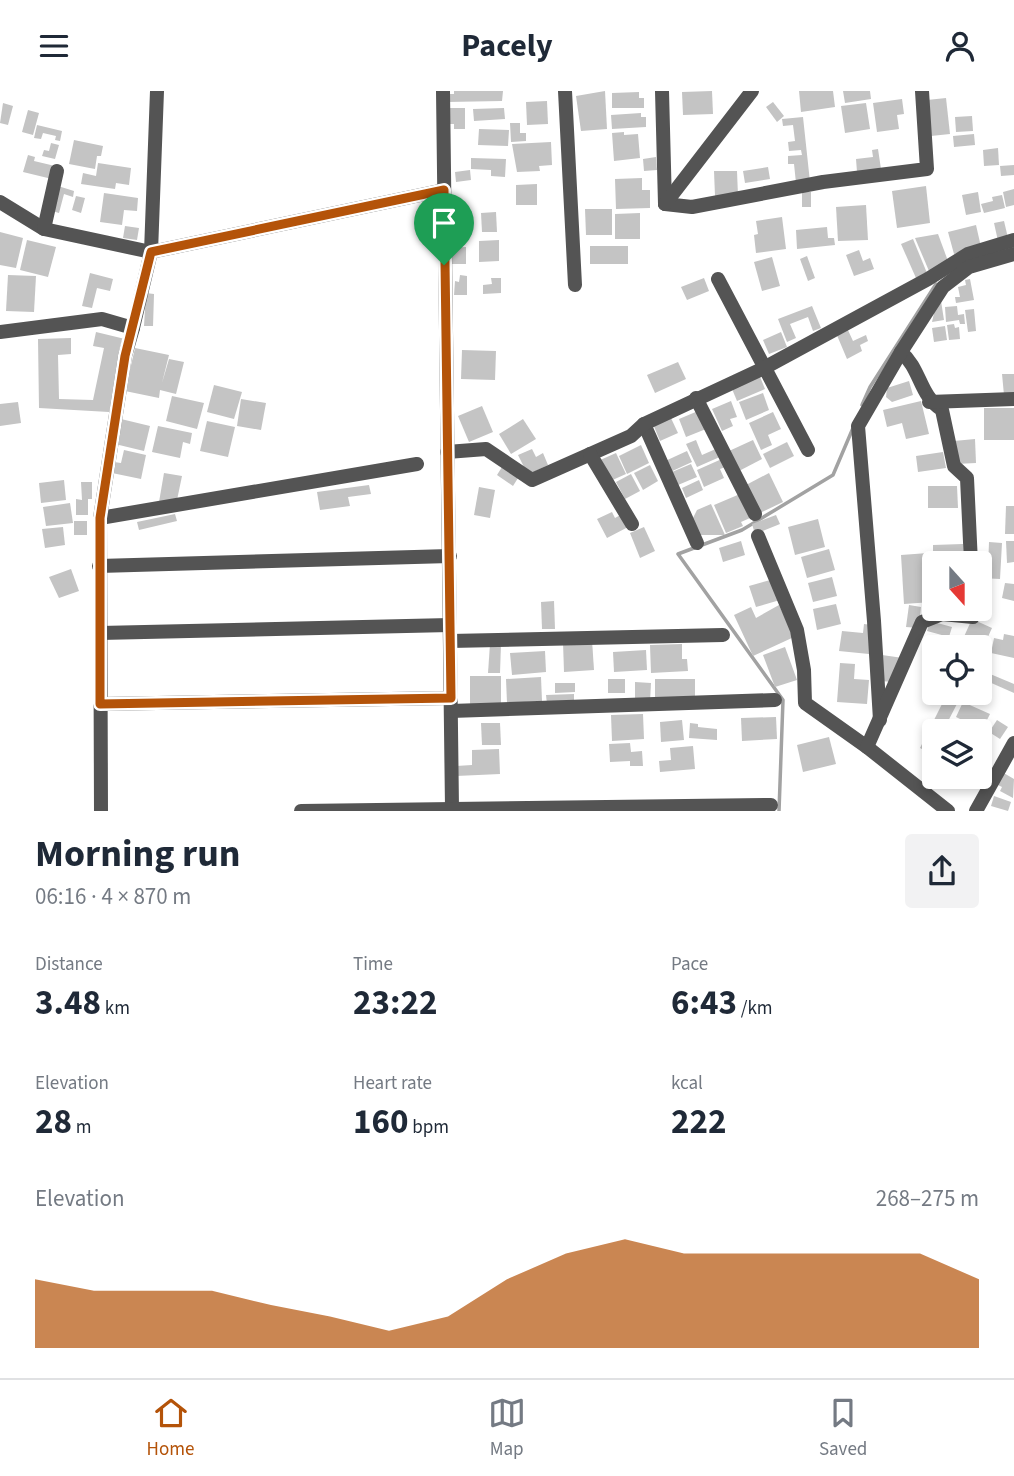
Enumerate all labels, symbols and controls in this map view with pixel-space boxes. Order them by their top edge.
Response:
text: Pacely [461,23,553,69]
icon: menu [35,27,73,65]
icon: person [941,27,979,65]
pin [414,193,474,265]
icon: arrive [425,204,463,242]
north arrow [922,551,992,621]
map controls [922,551,992,789]
button: locate [922,635,992,705]
button: layers [922,719,992,789]
text: Morning run [35,827,240,881]
button: share [905,834,979,908]
text: 06:16 · 4 × 870 m [35,880,191,913]
text: Distance [35,951,103,978]
text: Time [353,951,393,978]
text: Pace [671,951,708,978]
text: 3.48 [35,978,101,1028]
text: 23:22 [353,978,437,1028]
text: 6:43 [671,978,737,1028]
text: km [101,995,130,1022]
text: /km [737,995,773,1022]
text: Elevation [35,1070,109,1097]
text: Heart rate [353,1070,432,1097]
text: kcal [671,1070,703,1097]
text: 28 [35,1097,72,1147]
text: 160 [353,1097,408,1147]
text: 222 [671,1097,726,1147]
text: m [72,1114,92,1141]
text: bpm [408,1114,449,1141]
text: Elevation [35,1182,125,1215]
text: 268–275 m [876,1182,979,1215]
tab: Home [147,1394,194,1463]
tab: Map [488,1394,526,1463]
tab: Saved [819,1394,867,1463]

